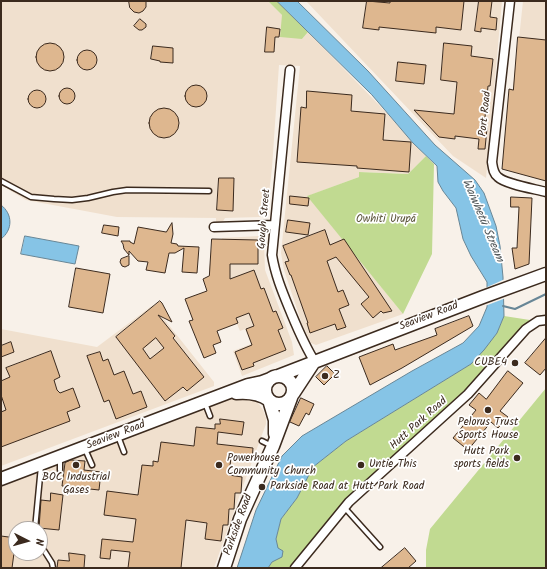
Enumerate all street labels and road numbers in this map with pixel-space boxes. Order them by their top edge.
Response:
street label: Port Road [477,91,495,137]
street label: Gough Street [256,188,274,250]
street label: Seaview Road [398,300,460,334]
street label: Hutt Park Road [388,395,450,453]
street label: Seaview Road [85,419,147,453]
street label: Parkside Road [222,493,256,557]

